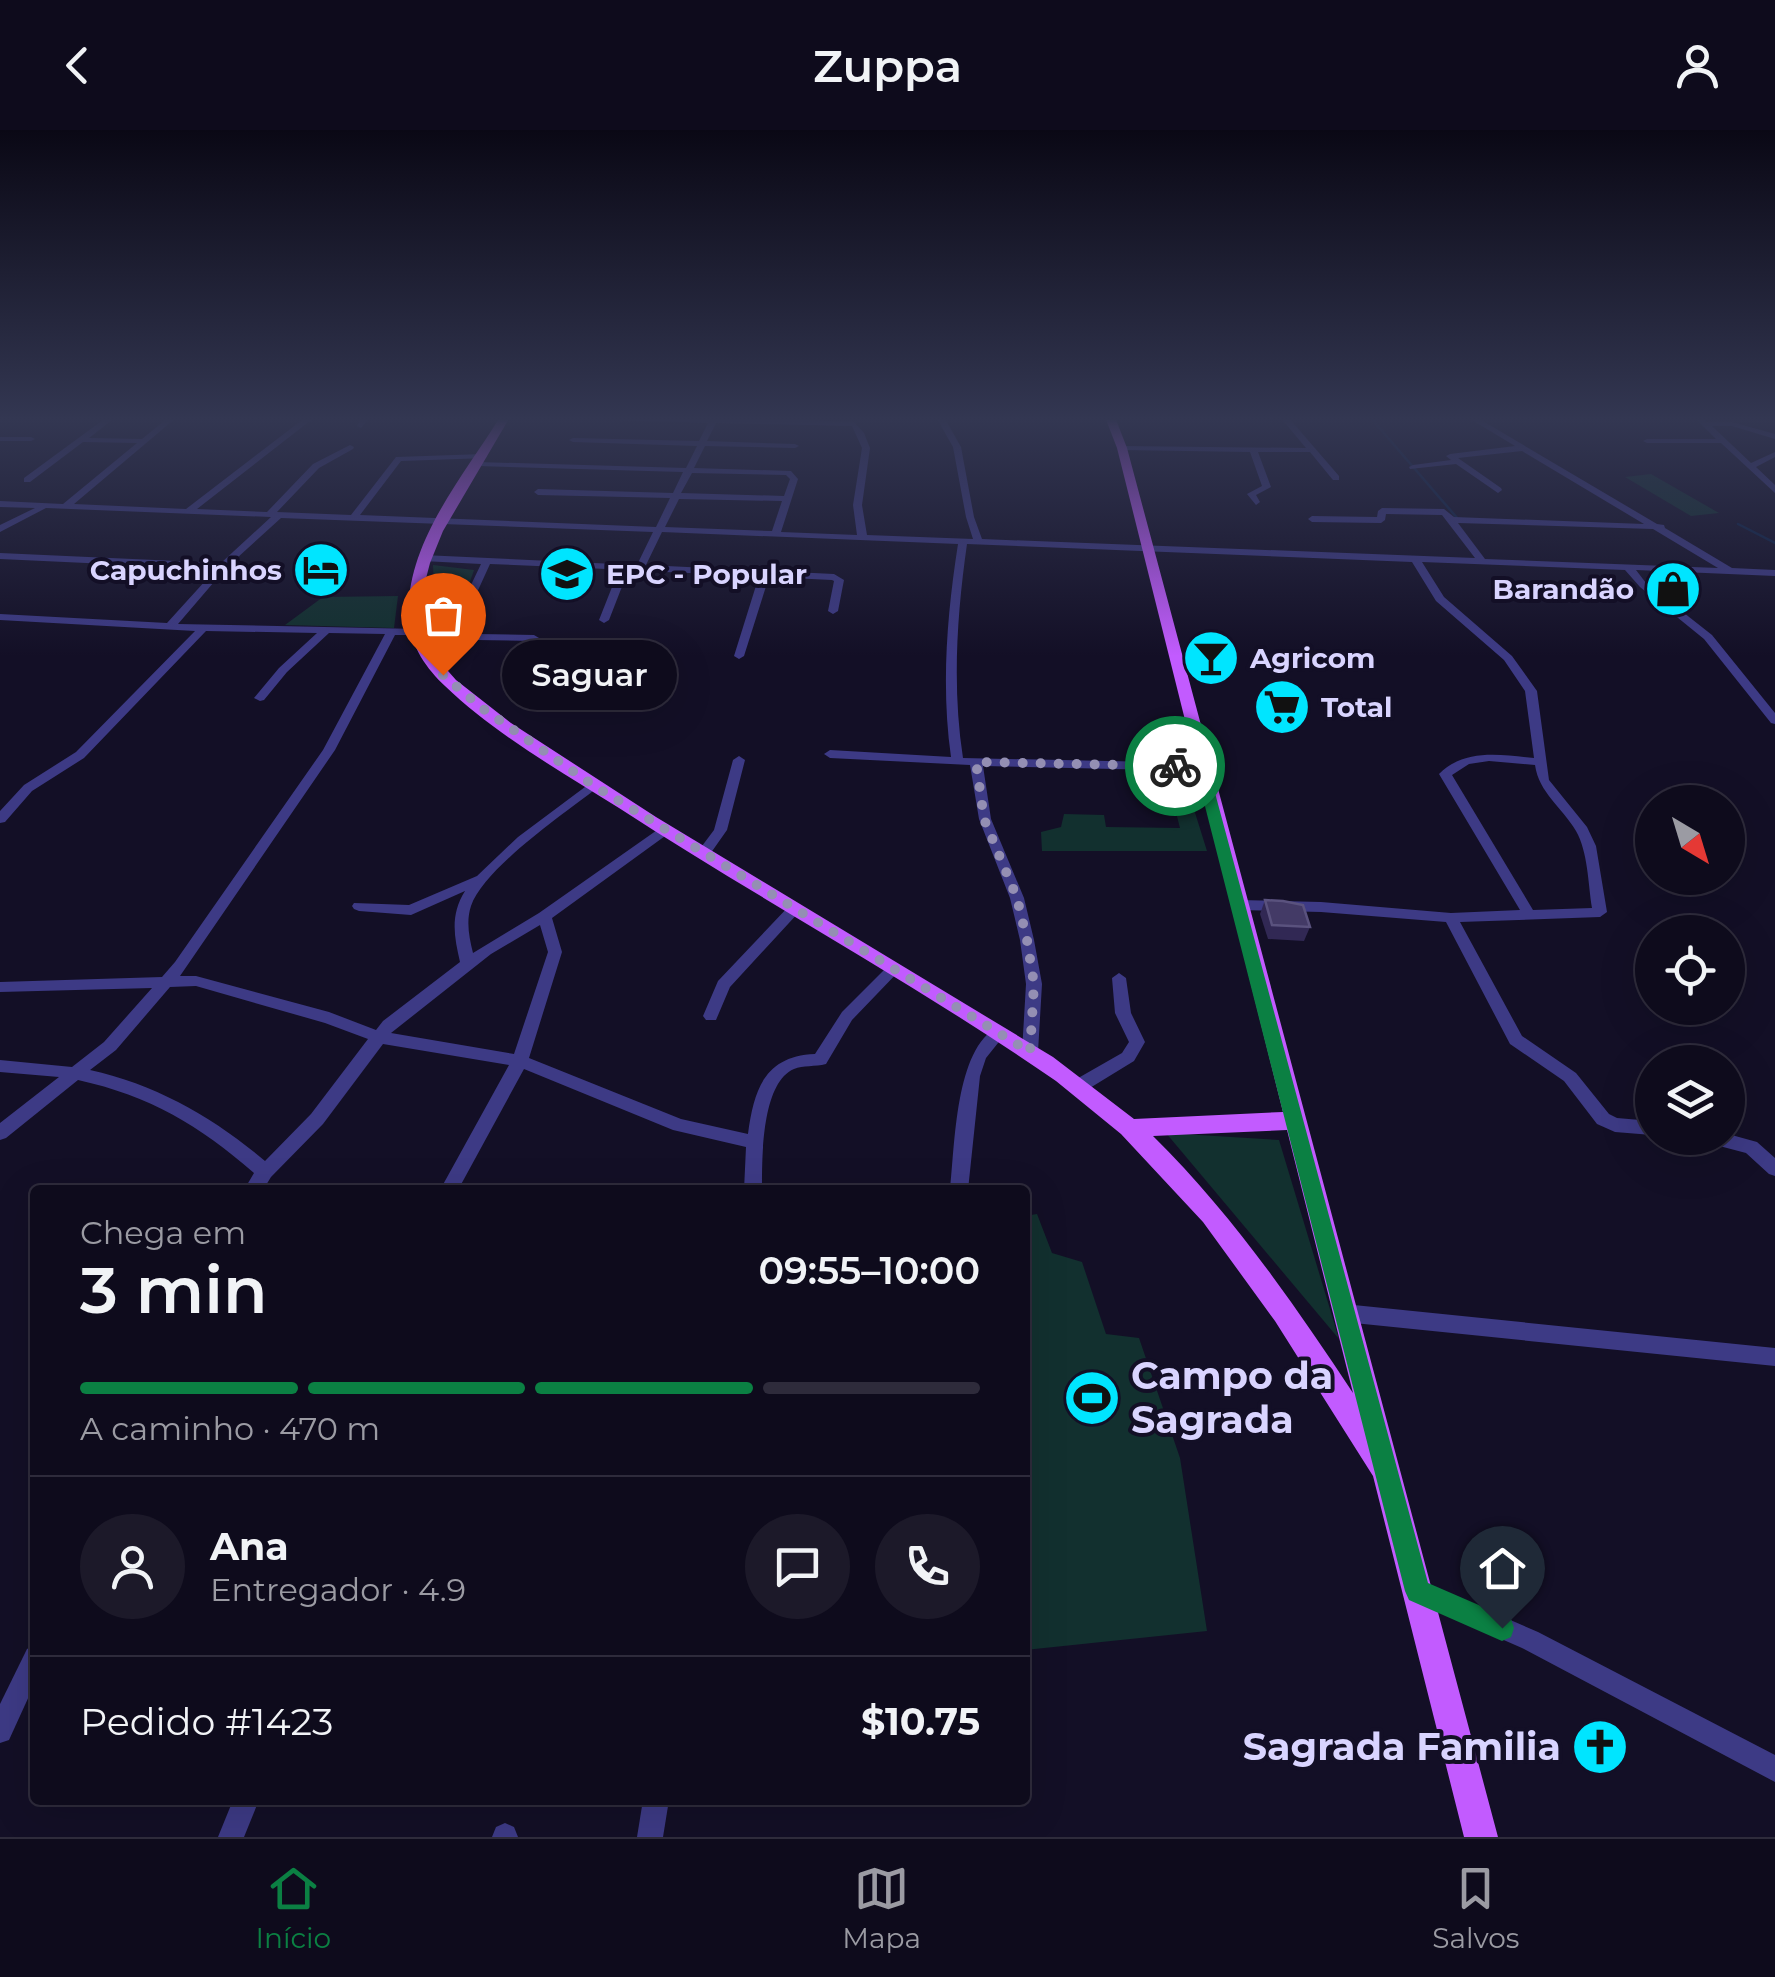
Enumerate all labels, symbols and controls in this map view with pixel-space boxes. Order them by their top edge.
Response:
icon: back [50,38,105,93]
text: Zuppa [813,38,962,93]
icon: person [1670,38,1725,93]
hotel icon: Capuchinhos [291,540,351,600]
school or university icon: EPC - Popular [537,544,597,604]
place label: Capuchinhos [90,553,282,587]
place label: EPC - Popular [606,557,807,591]
shop icon: Barandão [1643,559,1703,619]
place label: Barandão [1492,572,1634,606]
pin [401,573,486,676]
icon: bag [416,588,471,643]
bar icon: Agricom [1181,628,1241,688]
callout: Saguar [503,640,678,710]
place label: Agricom [1249,641,1375,675]
text: Saguar [531,655,648,694]
supermarket icon: Total [1252,677,1312,737]
place label: Total [1321,690,1392,724]
courier [1125,716,1225,816]
icon: bike [1148,739,1203,794]
north arrow [1635,785,1745,895]
map controls [1635,785,1745,1155]
button: locate [1635,915,1745,1025]
button: layers [1635,1045,1745,1155]
text: Chega em [80,1213,246,1252]
text: 09:55–10:00 [758,1247,980,1294]
text: 3 min [80,1250,268,1329]
place label: Campo da Sagrada [1131,1352,1333,1443]
sports icon: Campo da Sagrada [1062,1368,1122,1428]
text: A caminho · 470 m [80,1409,380,1448]
button: person [80,1514,185,1619]
button: chat [745,1514,850,1619]
button: phone [875,1514,980,1619]
text: Ana [210,1523,289,1570]
pin [1460,1526,1545,1629]
icon: home [1475,1541,1530,1596]
text: Entregador · 4.9 [210,1570,466,1609]
text: Pedido #1423 [80,1698,334,1745]
text: $10.75 [861,1698,980,1745]
church icon: Sagrada Familia [1570,1717,1630,1777]
place label: Sagrada Familia [1243,1723,1561,1770]
tab: Início [256,1861,331,1955]
tab: Mapa [842,1861,921,1955]
tab: Salvos [1432,1861,1519,1955]

